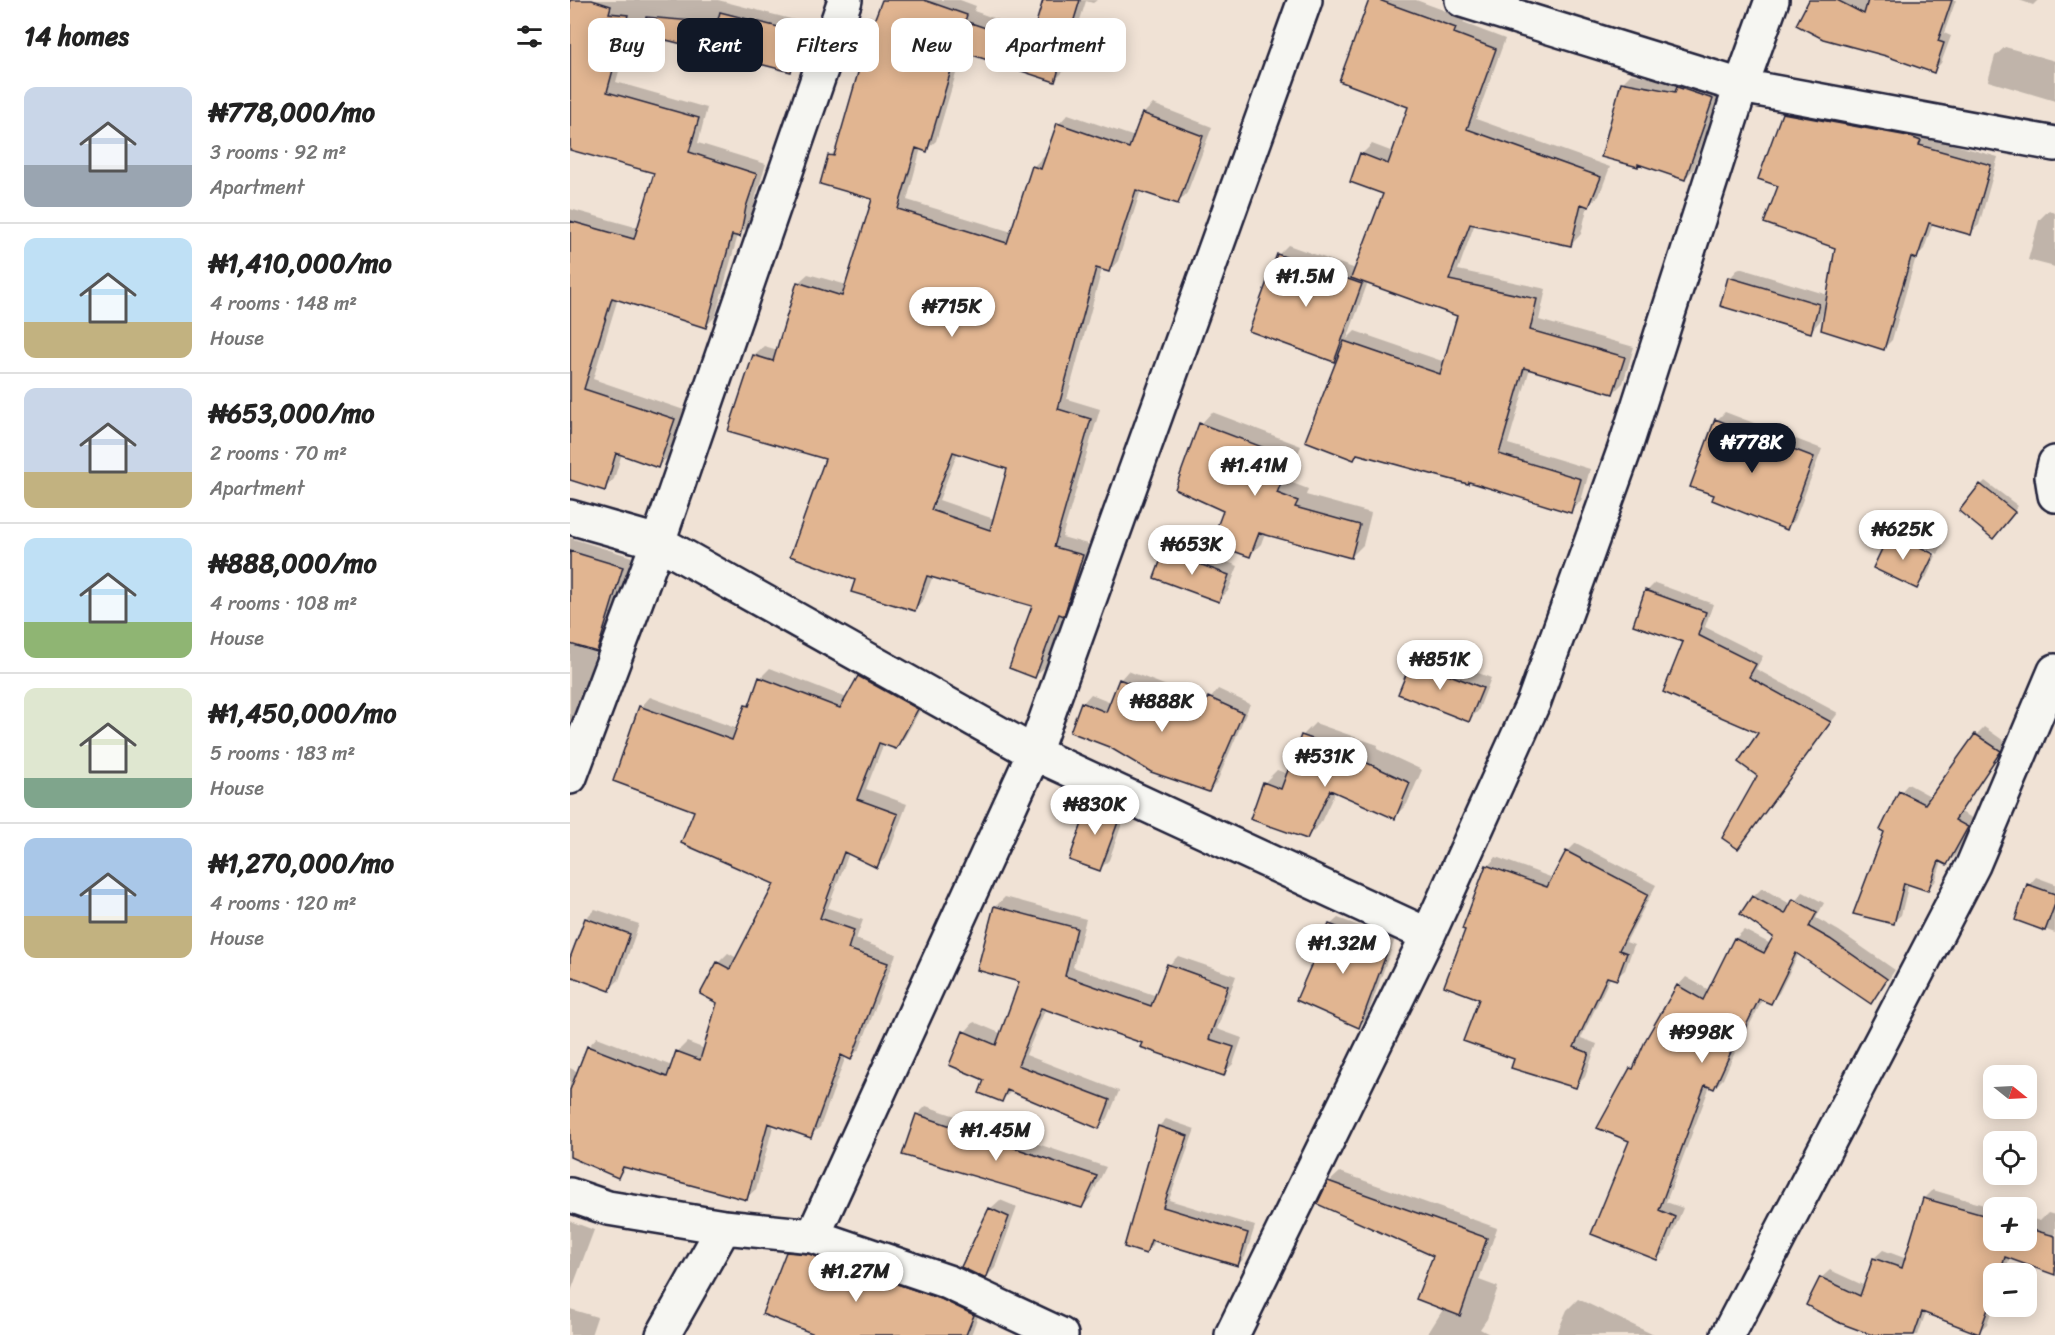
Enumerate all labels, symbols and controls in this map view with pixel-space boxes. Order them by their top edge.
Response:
text: 14 homes [24,13,129,59]
chip: Buy [588,18,665,72]
chip: Rent [677,18,763,72]
chip: Filters [775,18,879,72]
chip: New [891,18,973,72]
chip: Apartment [985,18,1126,72]
icon: filters [513,20,546,53]
text: ₦778,000/mo [210,89,375,135]
icon: home [72,111,144,183]
text: 3 rooms · 92 m² [210,135,346,170]
text: Apartment [210,170,304,205]
text: ₦1,410,000/mo [210,240,392,286]
pin: ₦1.5M [1264,257,1348,308]
text: ₦1.5M [1278,259,1334,294]
icon: home [72,262,144,334]
text: 4 rooms · 148 m² [210,286,357,321]
pin: ₦715K [910,287,994,338]
text: ₦715K [923,289,981,324]
text: House [210,321,264,356]
text: ₦653,000/mo [210,390,375,436]
icon: home [72,412,144,484]
pin: ₦778K [1710,423,1794,474]
text: ₦778K [1722,425,1782,460]
text: 2 rooms · 70 m² [210,436,347,471]
pin: ₦1.41M [1206,446,1304,497]
text: ₦1.41M [1222,448,1288,483]
text: Apartment [210,471,304,506]
pin: ₦625K [1861,510,1945,561]
text: ₦625K [1873,512,1933,547]
pin: ₦653K [1150,525,1234,576]
text: ₦653K [1162,527,1222,562]
text: ₦888,000/mo [210,540,377,586]
icon: home [72,562,144,634]
text: 4 rooms · 108 m² [210,586,357,621]
text: House [210,621,264,656]
pin: ₦851K [1398,640,1482,691]
text: ₦851K [1411,642,1469,677]
pin: ₦888K [1120,682,1204,733]
text: ₦888K [1131,684,1193,719]
text: ₦1,450,000/mo [210,690,396,736]
icon: home [72,712,144,784]
text: 5 rooms · 183 m² [210,736,355,771]
pin: ₦531K [1283,737,1367,788]
text: ₦531K [1296,739,1354,774]
text: House [210,771,264,806]
pin: ₦830K [1053,785,1137,836]
text: ₦830K [1064,787,1126,822]
text: ₦1,270,000/mo [210,840,394,886]
icon: home [72,862,144,934]
text: 4 rooms · 120 m² [210,886,357,921]
text: House [210,921,264,956]
pin: ₦1.32M [1294,924,1392,975]
text: ₦1.32M [1310,926,1376,961]
pin: ₦998K [1660,1013,1744,1064]
text: ₦998K [1671,1015,1733,1050]
north arrow [1983,1065,2037,1119]
map controls [1983,1065,2037,1317]
pin: ₦1.45M [947,1111,1045,1162]
text: ₦1.45M [962,1113,1030,1148]
button: locate [1983,1131,2037,1185]
button: + [1983,1197,2037,1251]
pin: ₦1.27M [807,1252,905,1303]
text: ₦1.27M [822,1254,890,1289]
button: − [1983,1263,2037,1317]

